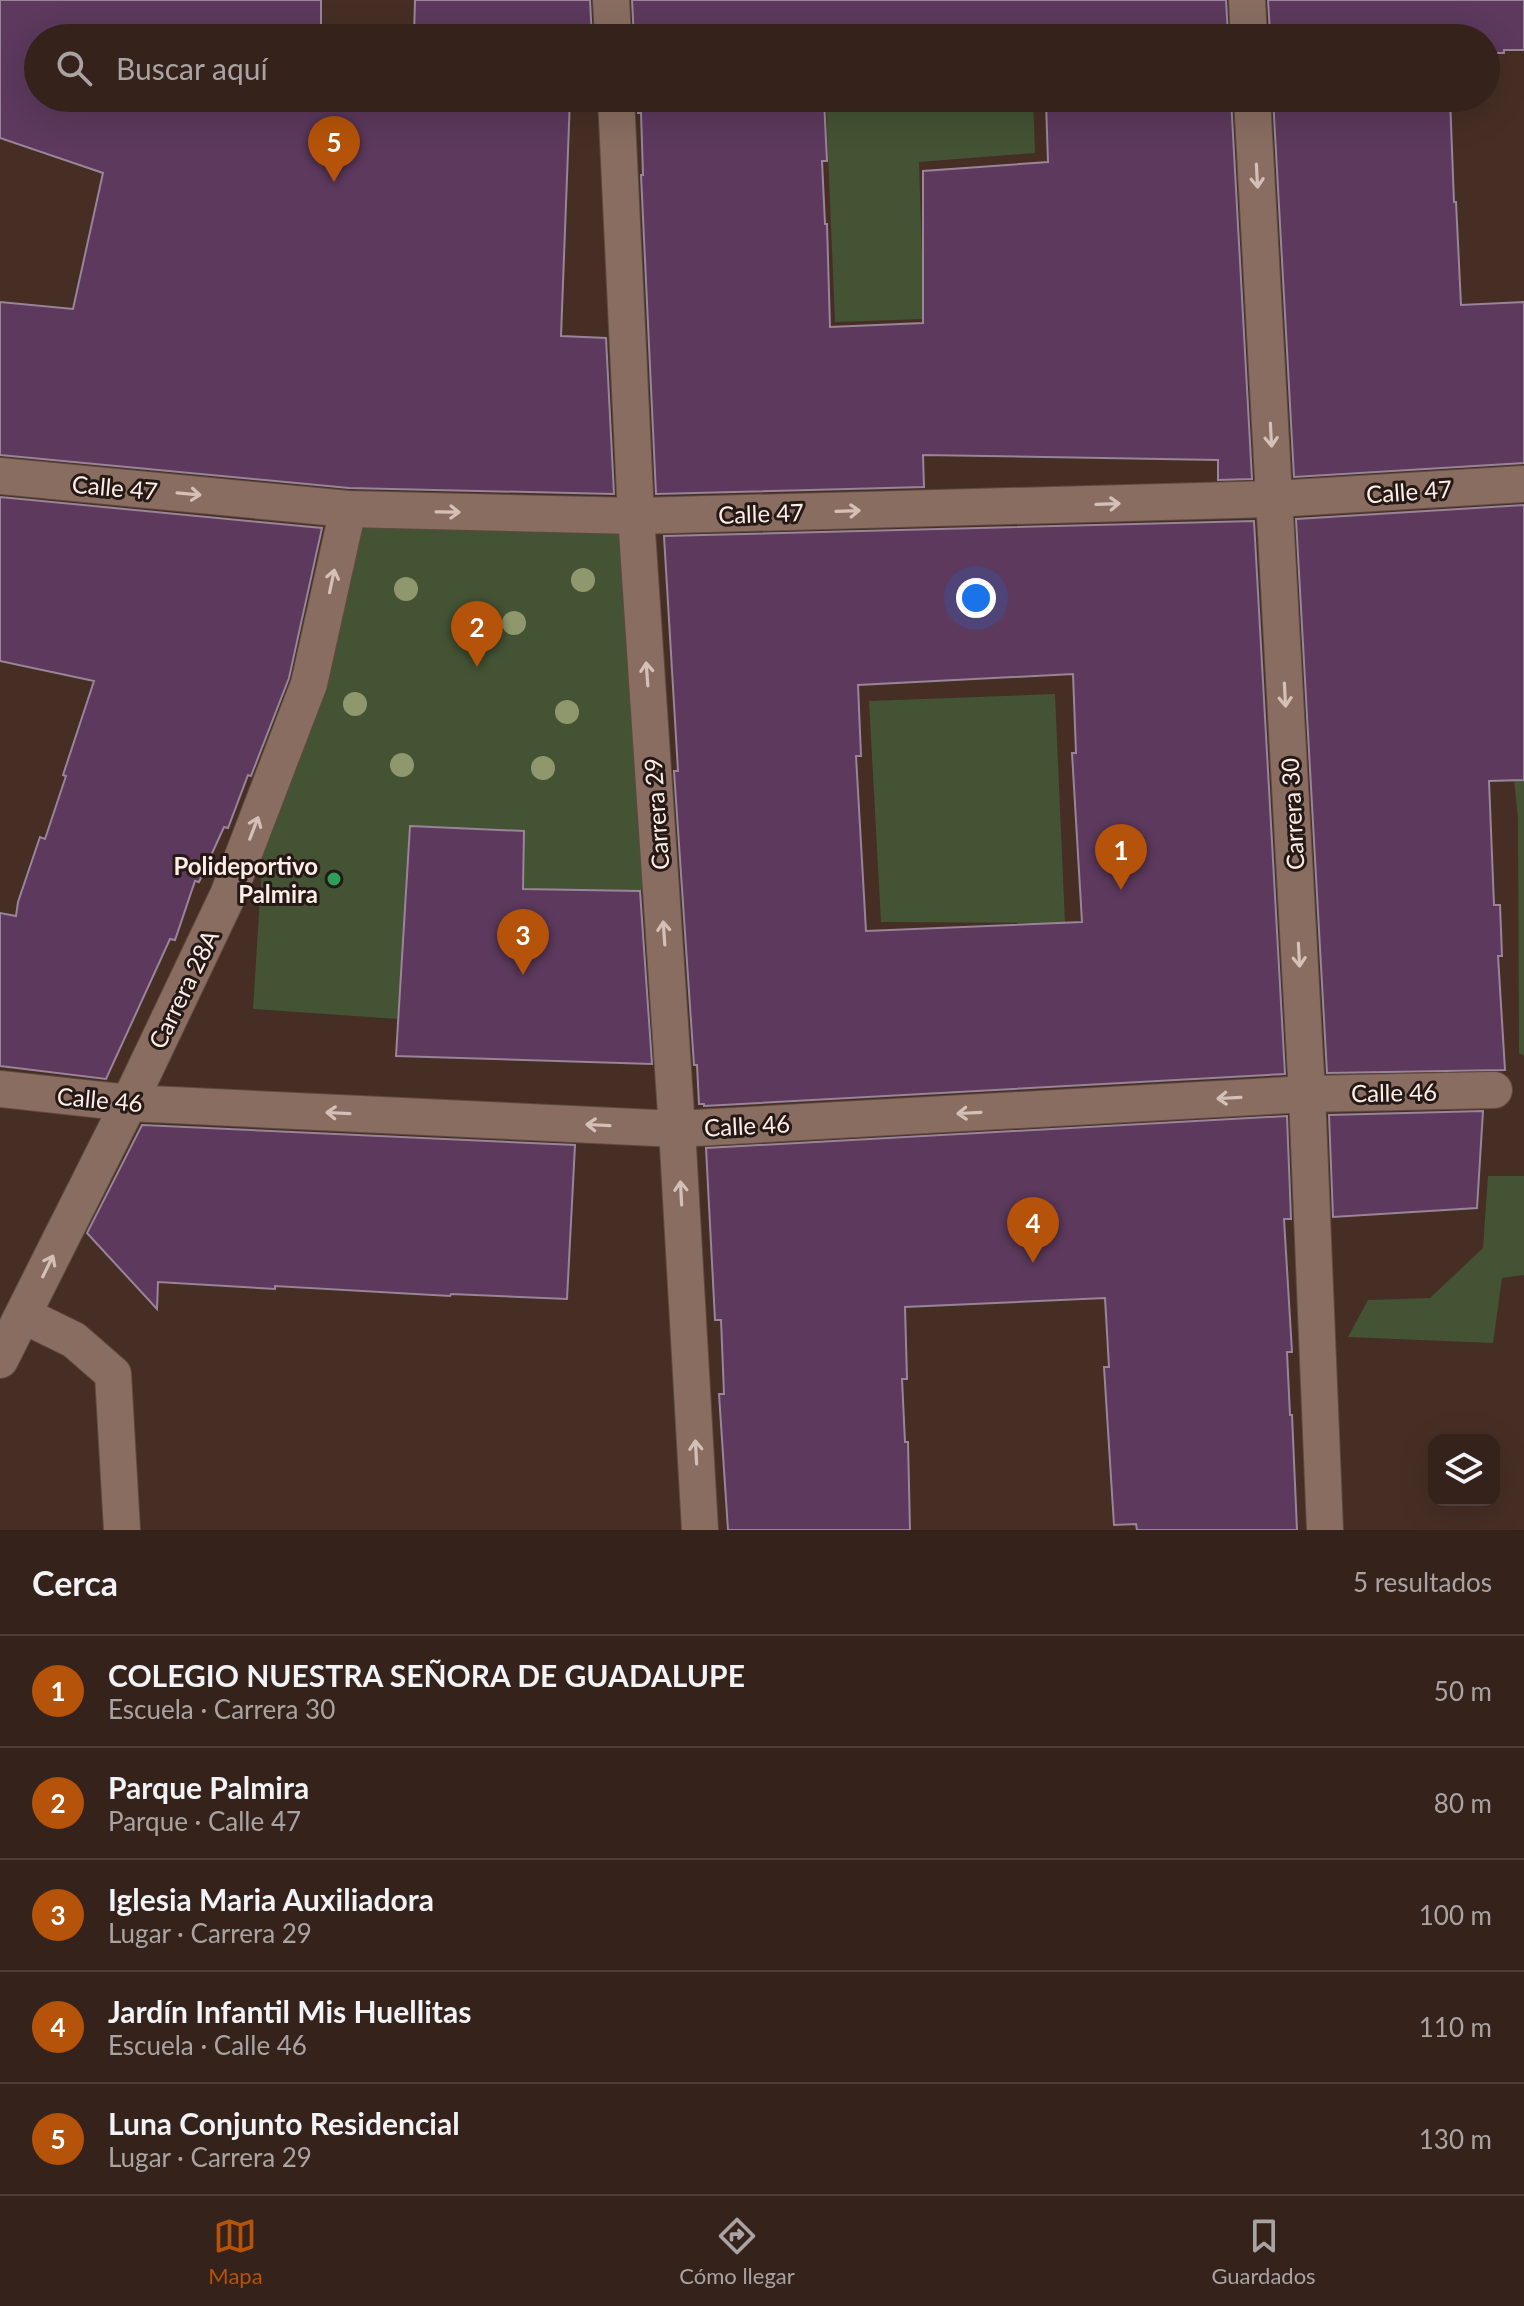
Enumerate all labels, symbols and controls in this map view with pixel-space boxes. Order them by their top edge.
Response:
search box [24,24,1500,112]
icon: search [52,46,96,90]
text: Buscar aquí [116,50,268,86]
pin: 5 [308,116,360,182]
one-way arrow [1249,162,1264,189]
one-way arrow [1264,421,1279,448]
street label: Calle 47 [71,469,159,505]
street label: Calle 47 [1365,474,1453,508]
one-way arrow [175,487,202,502]
one-way arrow [1094,496,1121,511]
street label: Calle 47 [718,497,804,529]
one-way arrow [834,503,861,518]
one-way arrow [434,504,461,520]
one-way arrow [325,568,340,594]
your location [956,578,996,618]
pin: 2 [451,601,503,667]
one-way arrow [639,661,654,688]
one-way arrow [1278,681,1293,708]
street label: Carrera 29 [638,757,674,871]
street label: Carrera 30 [1275,757,1309,871]
one-way arrow [248,816,262,841]
pin: 1 [1095,824,1147,890]
place label: Polideportivo Palmira [174,851,318,908]
marker: Polideportivo Palmira [325,870,343,888]
pin: 3 [497,909,549,975]
one-way arrow [656,920,671,947]
street label: Carrera 28A [142,924,224,1053]
one-way arrow [1292,941,1307,968]
street label: Calle 46 [1351,1077,1437,1107]
street label: Calle 46 [56,1081,144,1117]
one-way arrow [1216,1091,1243,1106]
one-way arrow [325,1105,352,1120]
one-way arrow [956,1105,983,1120]
street label: Calle 46 [703,1108,791,1142]
one-way arrow [585,1117,612,1132]
one-way arrow [673,1180,688,1207]
pin: 4 [1007,1197,1059,1263]
one-way arrow [40,1254,56,1278]
map controls [1428,1434,1500,1506]
button: layers [1428,1434,1500,1506]
one-way arrow [688,1439,703,1466]
text: Cerca [32,1562,118,1603]
text: 5 resultados [1353,1566,1492,1598]
text: COLEGIO NUESTRA SEÑORA DE GUADALUPE [108,1657,745,1693]
text: 1 [50,1675,66,1707]
text: 50 m [1434,1675,1492,1707]
text: Escuela · Carrera 30 [108,1693,335,1725]
text: Parque Palmira [108,1769,309,1805]
text: 2 [50,1787,66,1819]
text: 80 m [1434,1787,1492,1819]
text: Parque · Calle 47 [108,1805,301,1837]
text: Iglesia Maria Auxiliadora [108,1881,434,1917]
text: 3 [50,1899,66,1931]
text: 100 m [1419,1899,1492,1931]
text: Lugar · Carrera 29 [108,1917,312,1949]
text: Jardín Infantil Mis Huellitas [108,1993,471,2029]
text: 4 [50,2011,66,2043]
text: 110 m [1419,2011,1492,2043]
text: Escuela · Calle 46 [108,2029,307,2061]
text: Luna Conjunto Residencial [108,2105,460,2141]
text: 5 [50,2123,66,2155]
text: 130 m [1419,2123,1492,2155]
text: Lugar · Carrera 29 [108,2141,312,2173]
tab: Mapa [208,2214,263,2289]
tab: Cómo llegar [679,2214,795,2289]
tab: Guardados [1211,2214,1316,2289]

